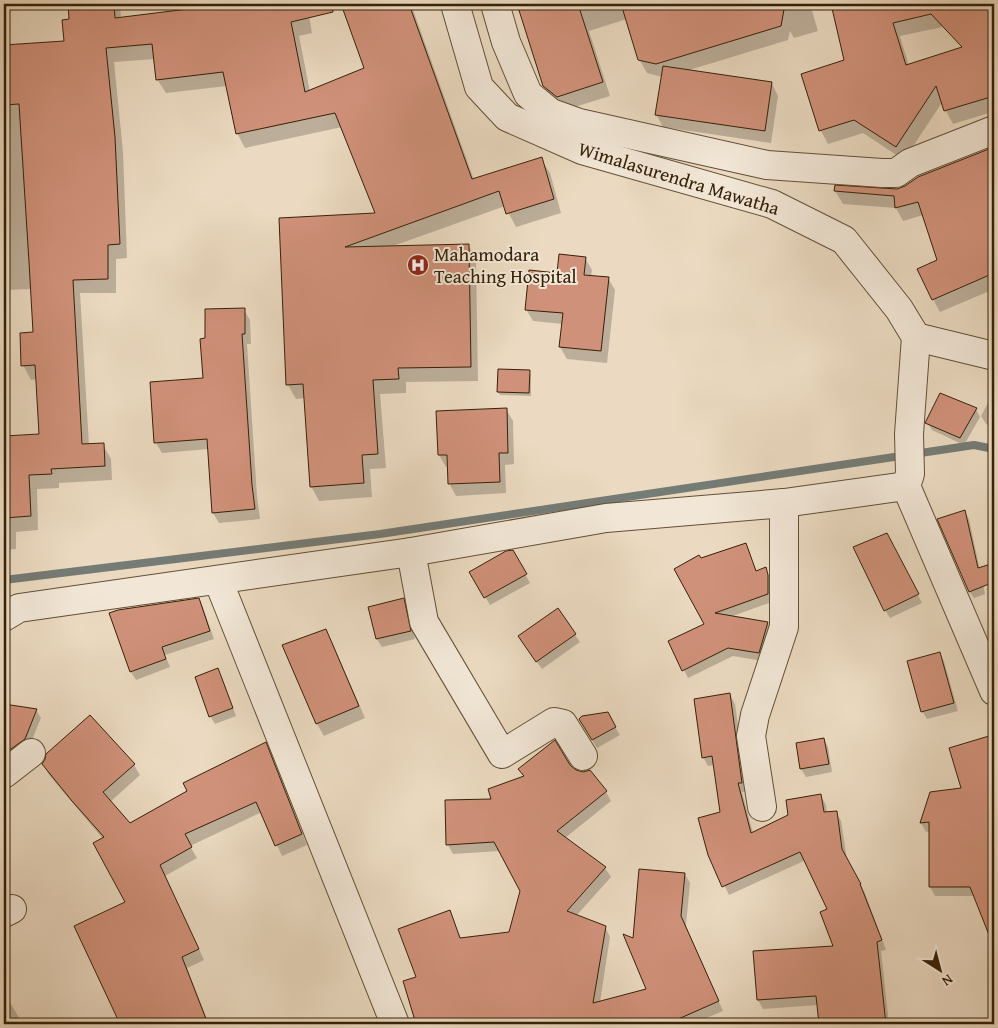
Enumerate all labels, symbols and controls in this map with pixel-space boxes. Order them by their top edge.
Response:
street label: Wimalasurendra Mawatha [575,134,783,222]
place label: Mahamodara Teaching Hospital [434,240,577,290]
hospital icon: Mahamodara Teaching Hospital [406,253,430,277]
north arrow [916,946,966,996]
text: N [937,970,957,992]

